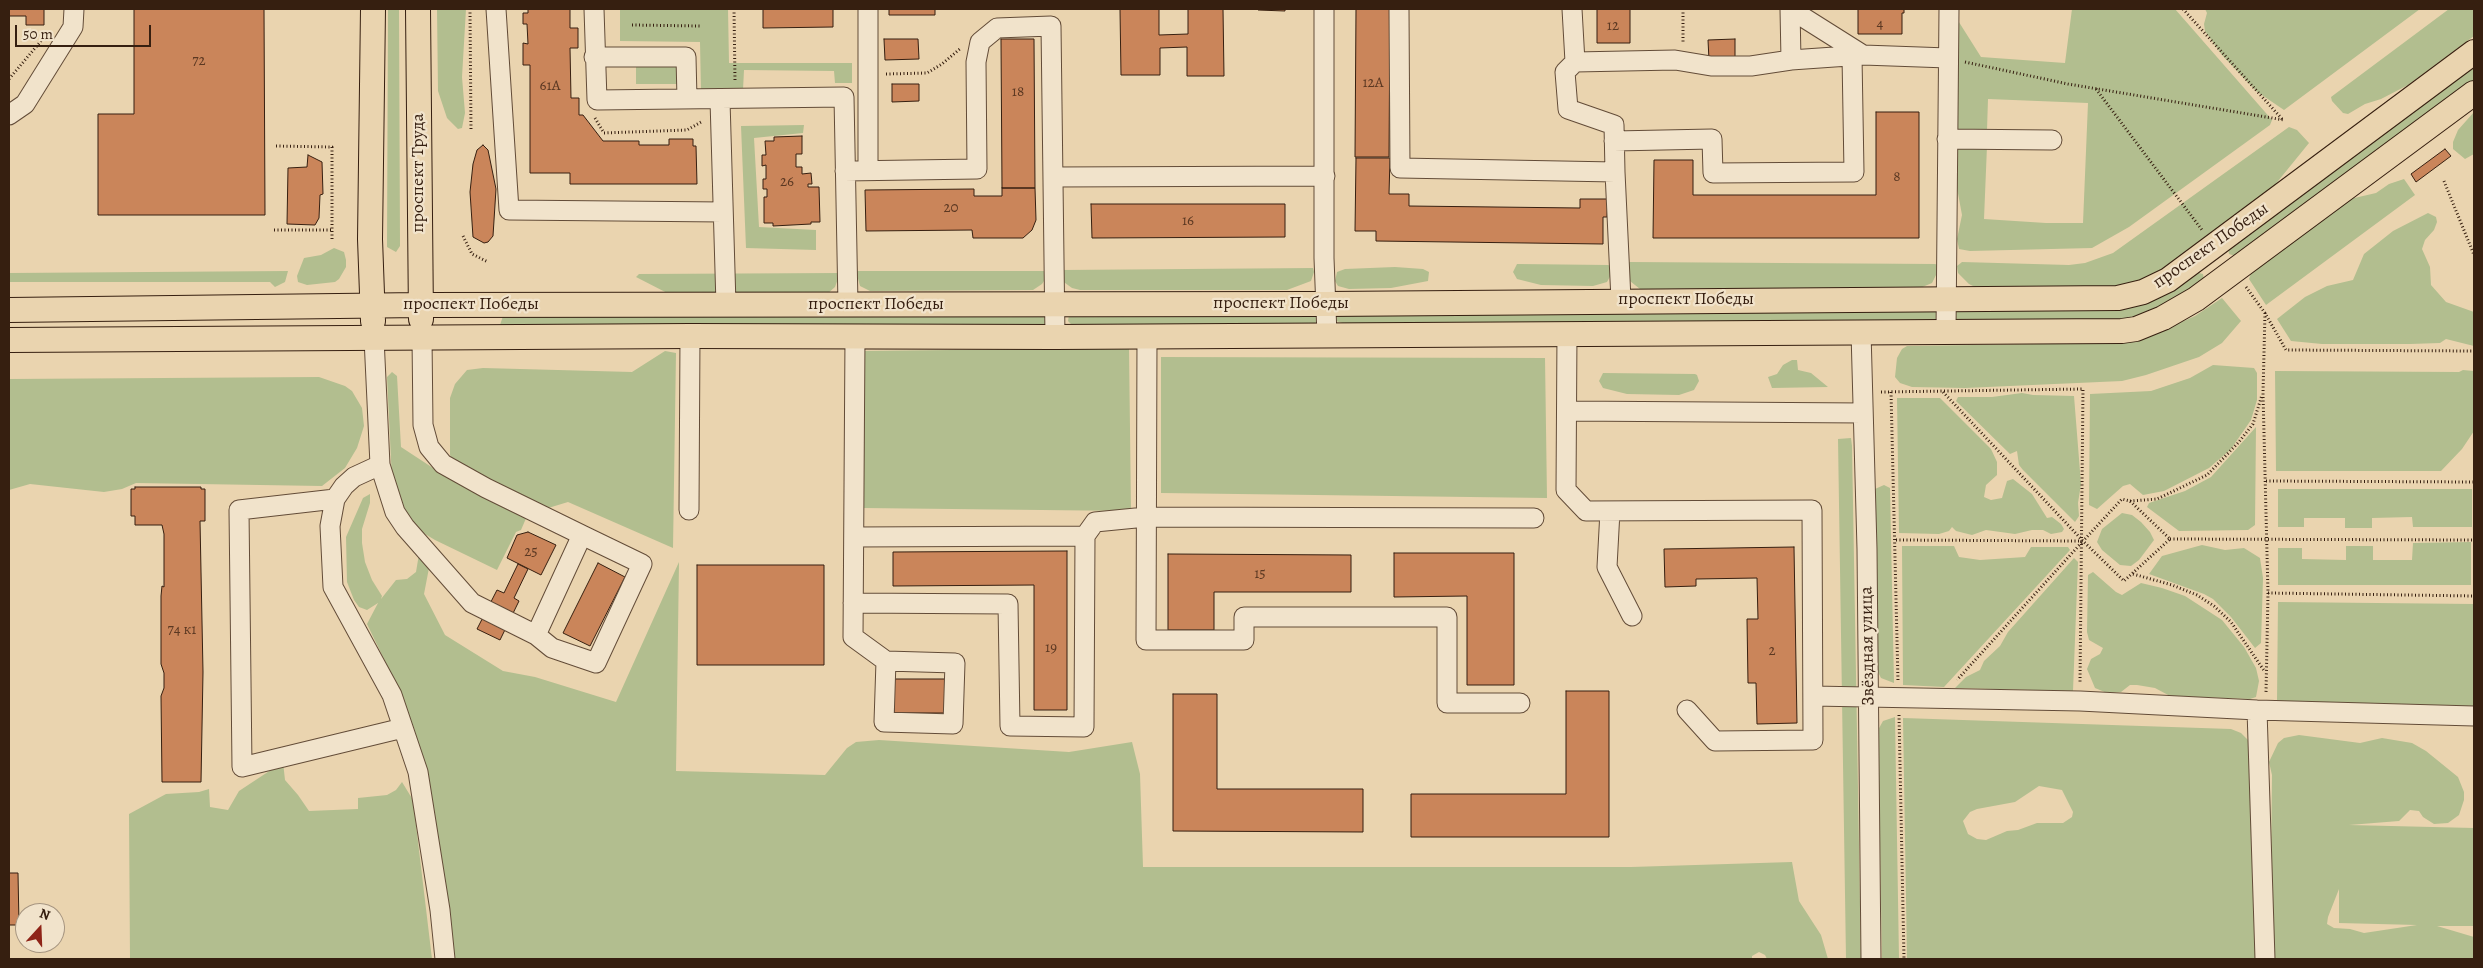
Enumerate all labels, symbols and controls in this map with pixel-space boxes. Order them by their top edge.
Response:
scale bar [18,15,154,47]
house number: 4 [1877,15,1883,33]
house number: 12 [1607,17,1619,35]
text: 50 m [23,24,53,44]
house number: 72 [192,52,206,70]
house number: 12А [1362,74,1384,92]
house number: 61А [540,77,560,95]
house number: 18 [1012,83,1024,101]
street label: проспект Труда [408,113,430,233]
house number: 8 [1893,168,1901,186]
house number: 26 [780,173,794,191]
street label: проспект Победы [2149,198,2273,294]
house number: 20 [943,199,959,217]
house number: 16 [1182,212,1194,230]
street label: проспект Победы [1618,289,1754,311]
street label: проспект Победы [1213,293,1349,315]
street label: проспект Победы [403,294,539,316]
street label: проспект Победы [808,294,944,316]
house number: 25 [524,543,538,561]
house number: 15 [1254,565,1266,583]
street label: Звёздная улица [1856,586,1880,706]
house number: 74 к1 [168,621,196,639]
house number: 19 [1045,639,1057,657]
house number: 2 [1768,642,1776,660]
north arrow [15,903,65,953]
text: N [37,904,53,925]

